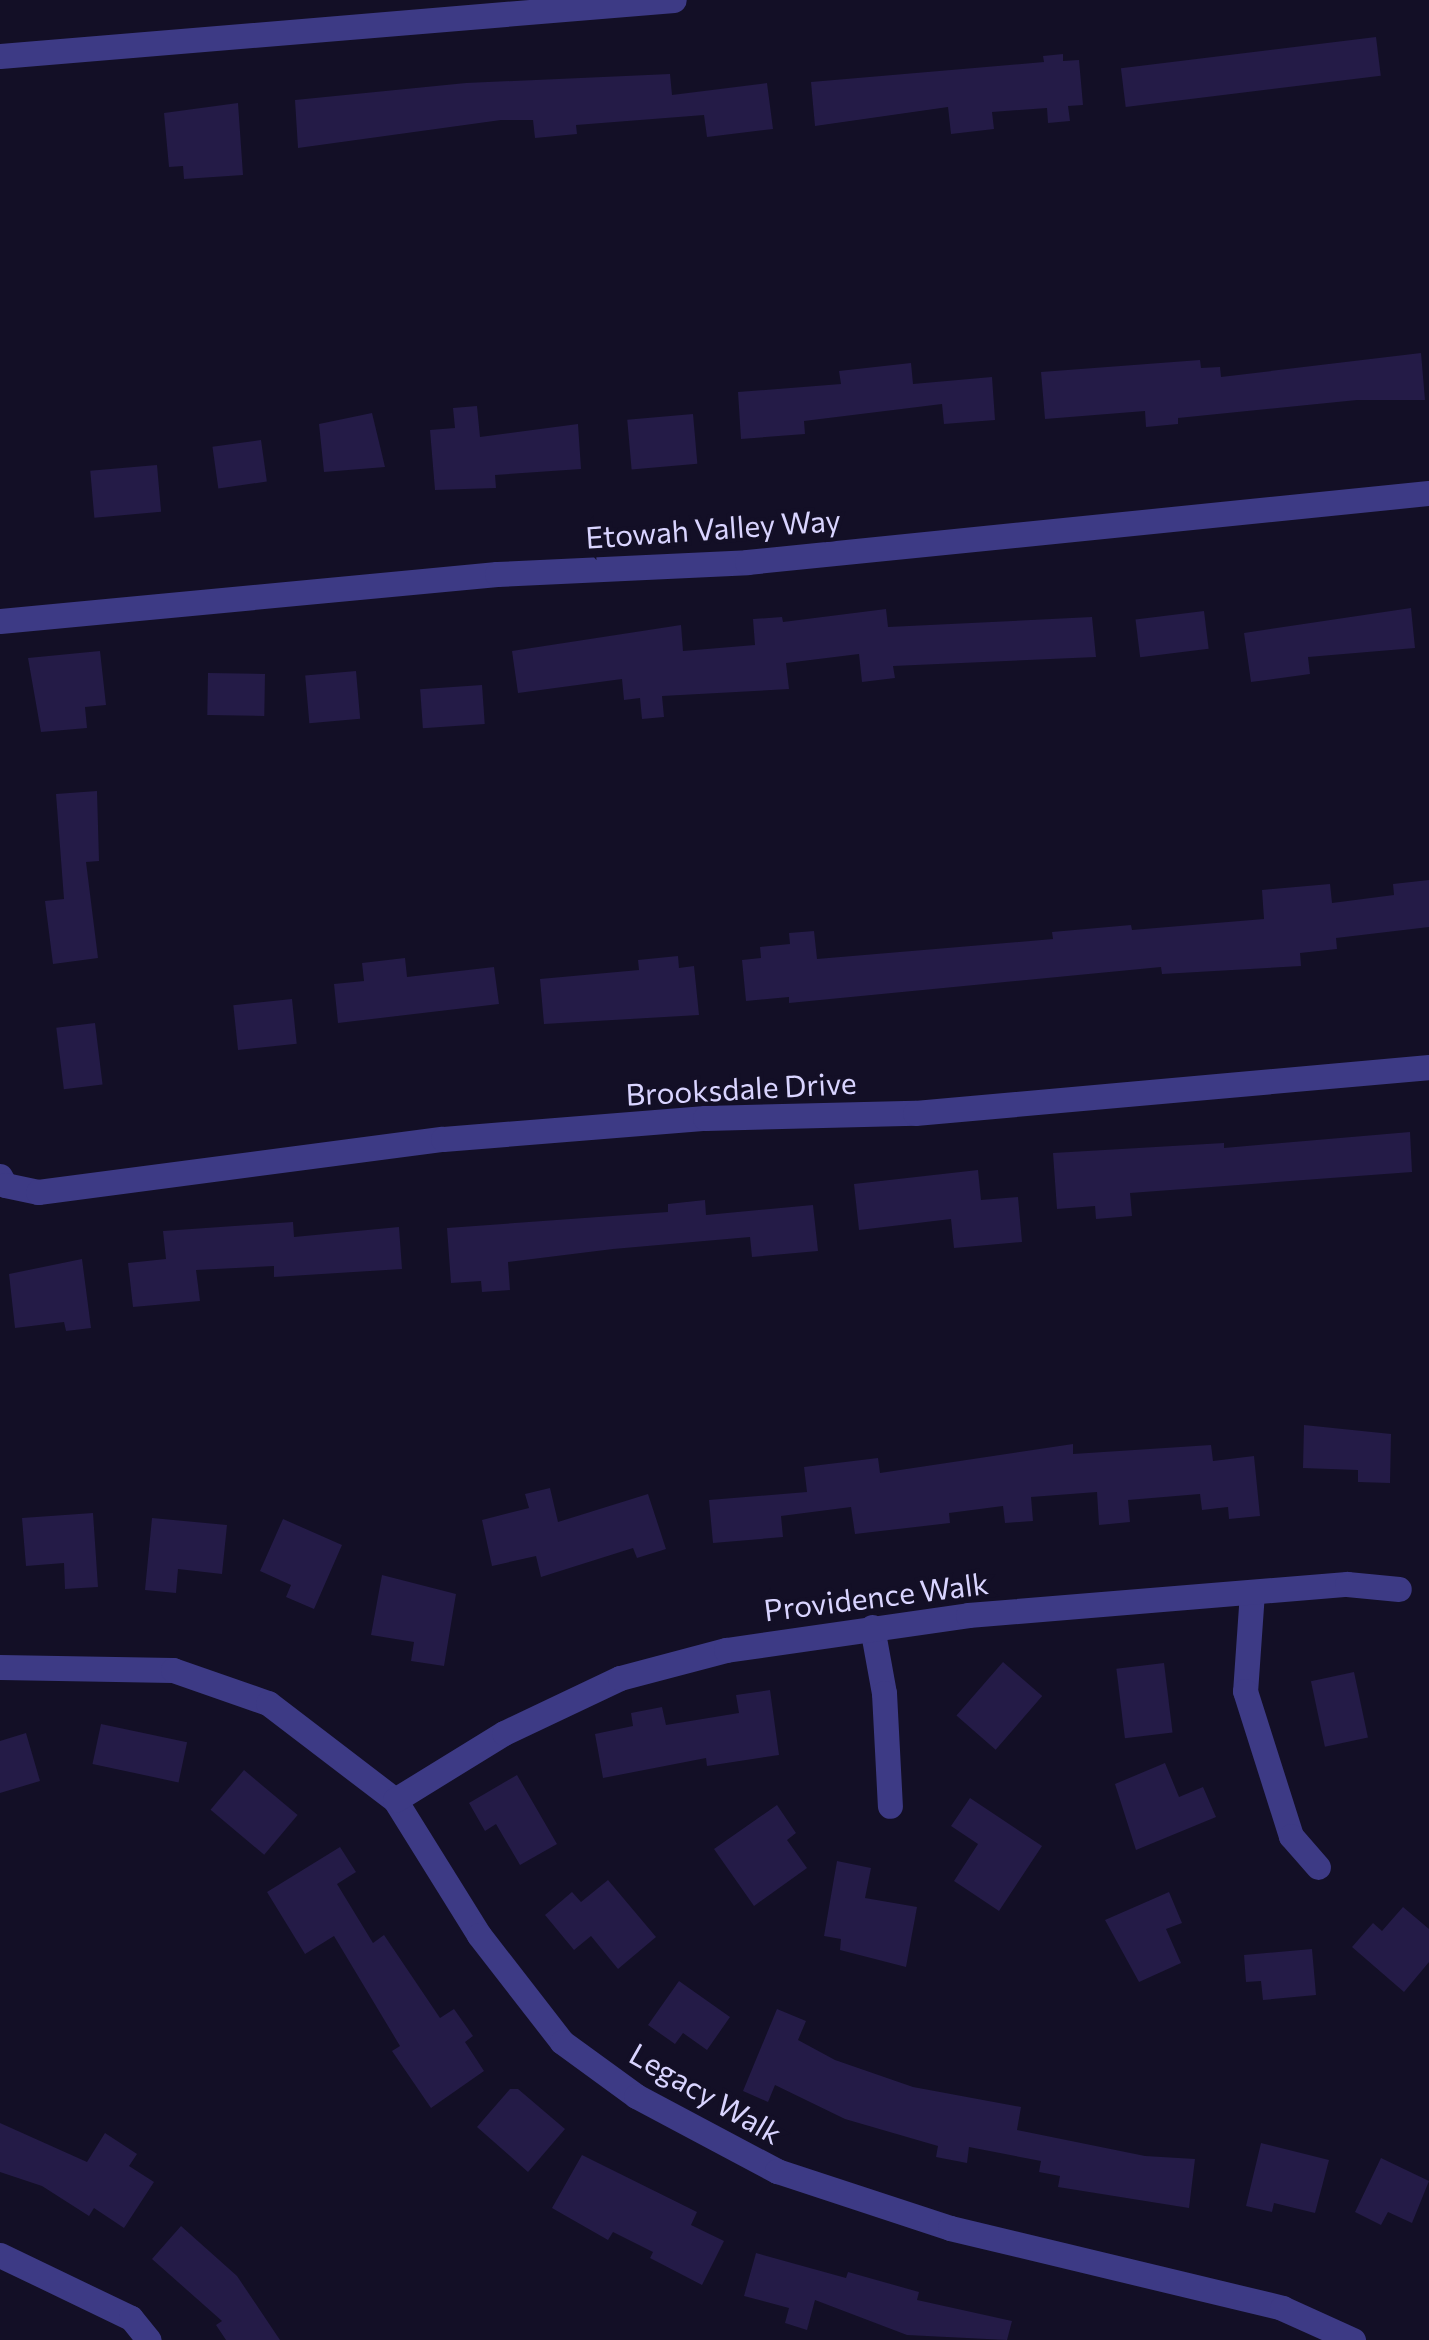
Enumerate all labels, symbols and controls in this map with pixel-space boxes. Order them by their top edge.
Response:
street label: Etowah Valley Way [584,501,842,555]
street label: Brooksdale Drive [625,1064,857,1112]
street label: Providence Walk [762,1564,990,1628]
street label: Legacy Walk [624,2035,788,2151]

